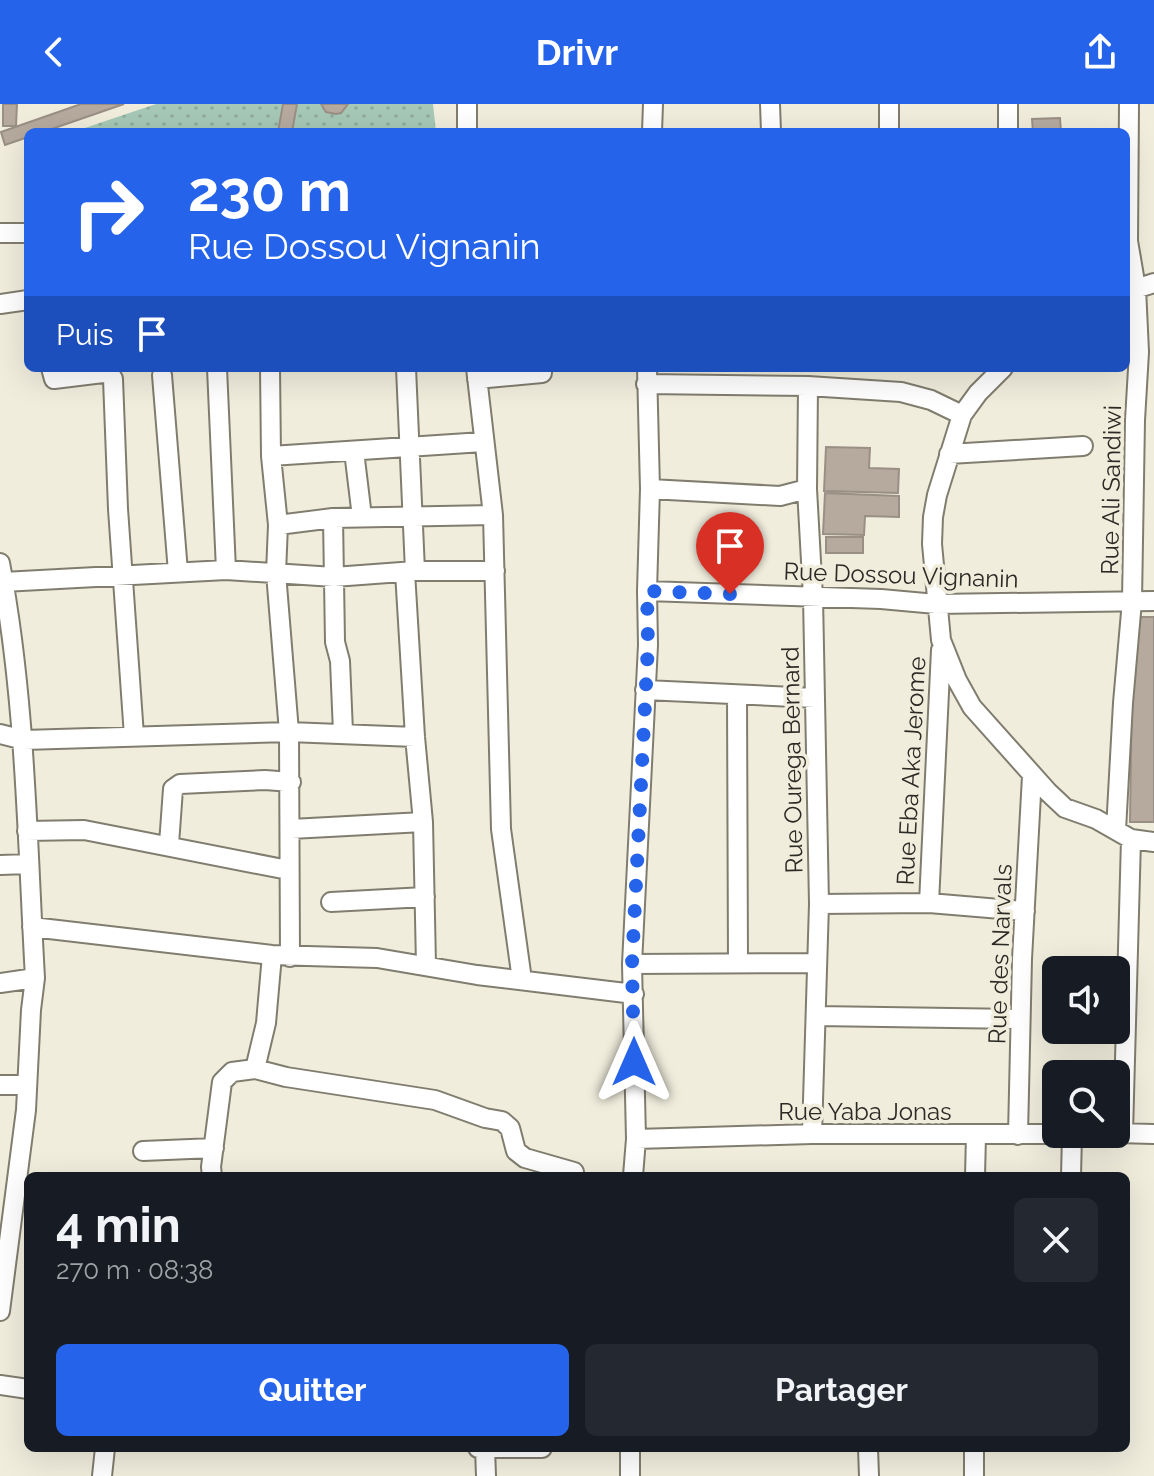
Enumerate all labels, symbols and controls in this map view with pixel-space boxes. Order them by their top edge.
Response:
icon: back [32,30,76,74]
icon: share [1078,30,1122,74]
text: Drivr [536,31,618,73]
text: 230 m [188,158,351,224]
icon: right [56,160,160,264]
text: Rue Dossou Vignanin [188,225,541,267]
icon: arrive [130,312,174,356]
text: Puis [56,317,114,352]
street label: Rue Ali Sandiwi [1095,405,1127,575]
pin [696,512,764,594]
icon: arrive [708,524,752,568]
street label: Rue Dossou Vignanin [783,556,1019,594]
street label: Rue Ourega Bernard [776,646,808,874]
street label: Rue Eba Aka Jerome [891,656,931,886]
street label: Rue des Narvals [982,863,1018,1045]
map controls [1042,956,1130,1148]
button: sound [1042,956,1130,1044]
position arrow [592,1020,676,1104]
button: search [1042,1060,1130,1148]
street label: Rue Yaba Jonas [778,1097,952,1126]
text: 4 min [56,1197,181,1253]
button: close [1014,1198,1098,1282]
text: 270 m · 08:38 [56,1255,213,1285]
button: Quitter [56,1344,569,1436]
button: Partager [585,1344,1098,1436]

